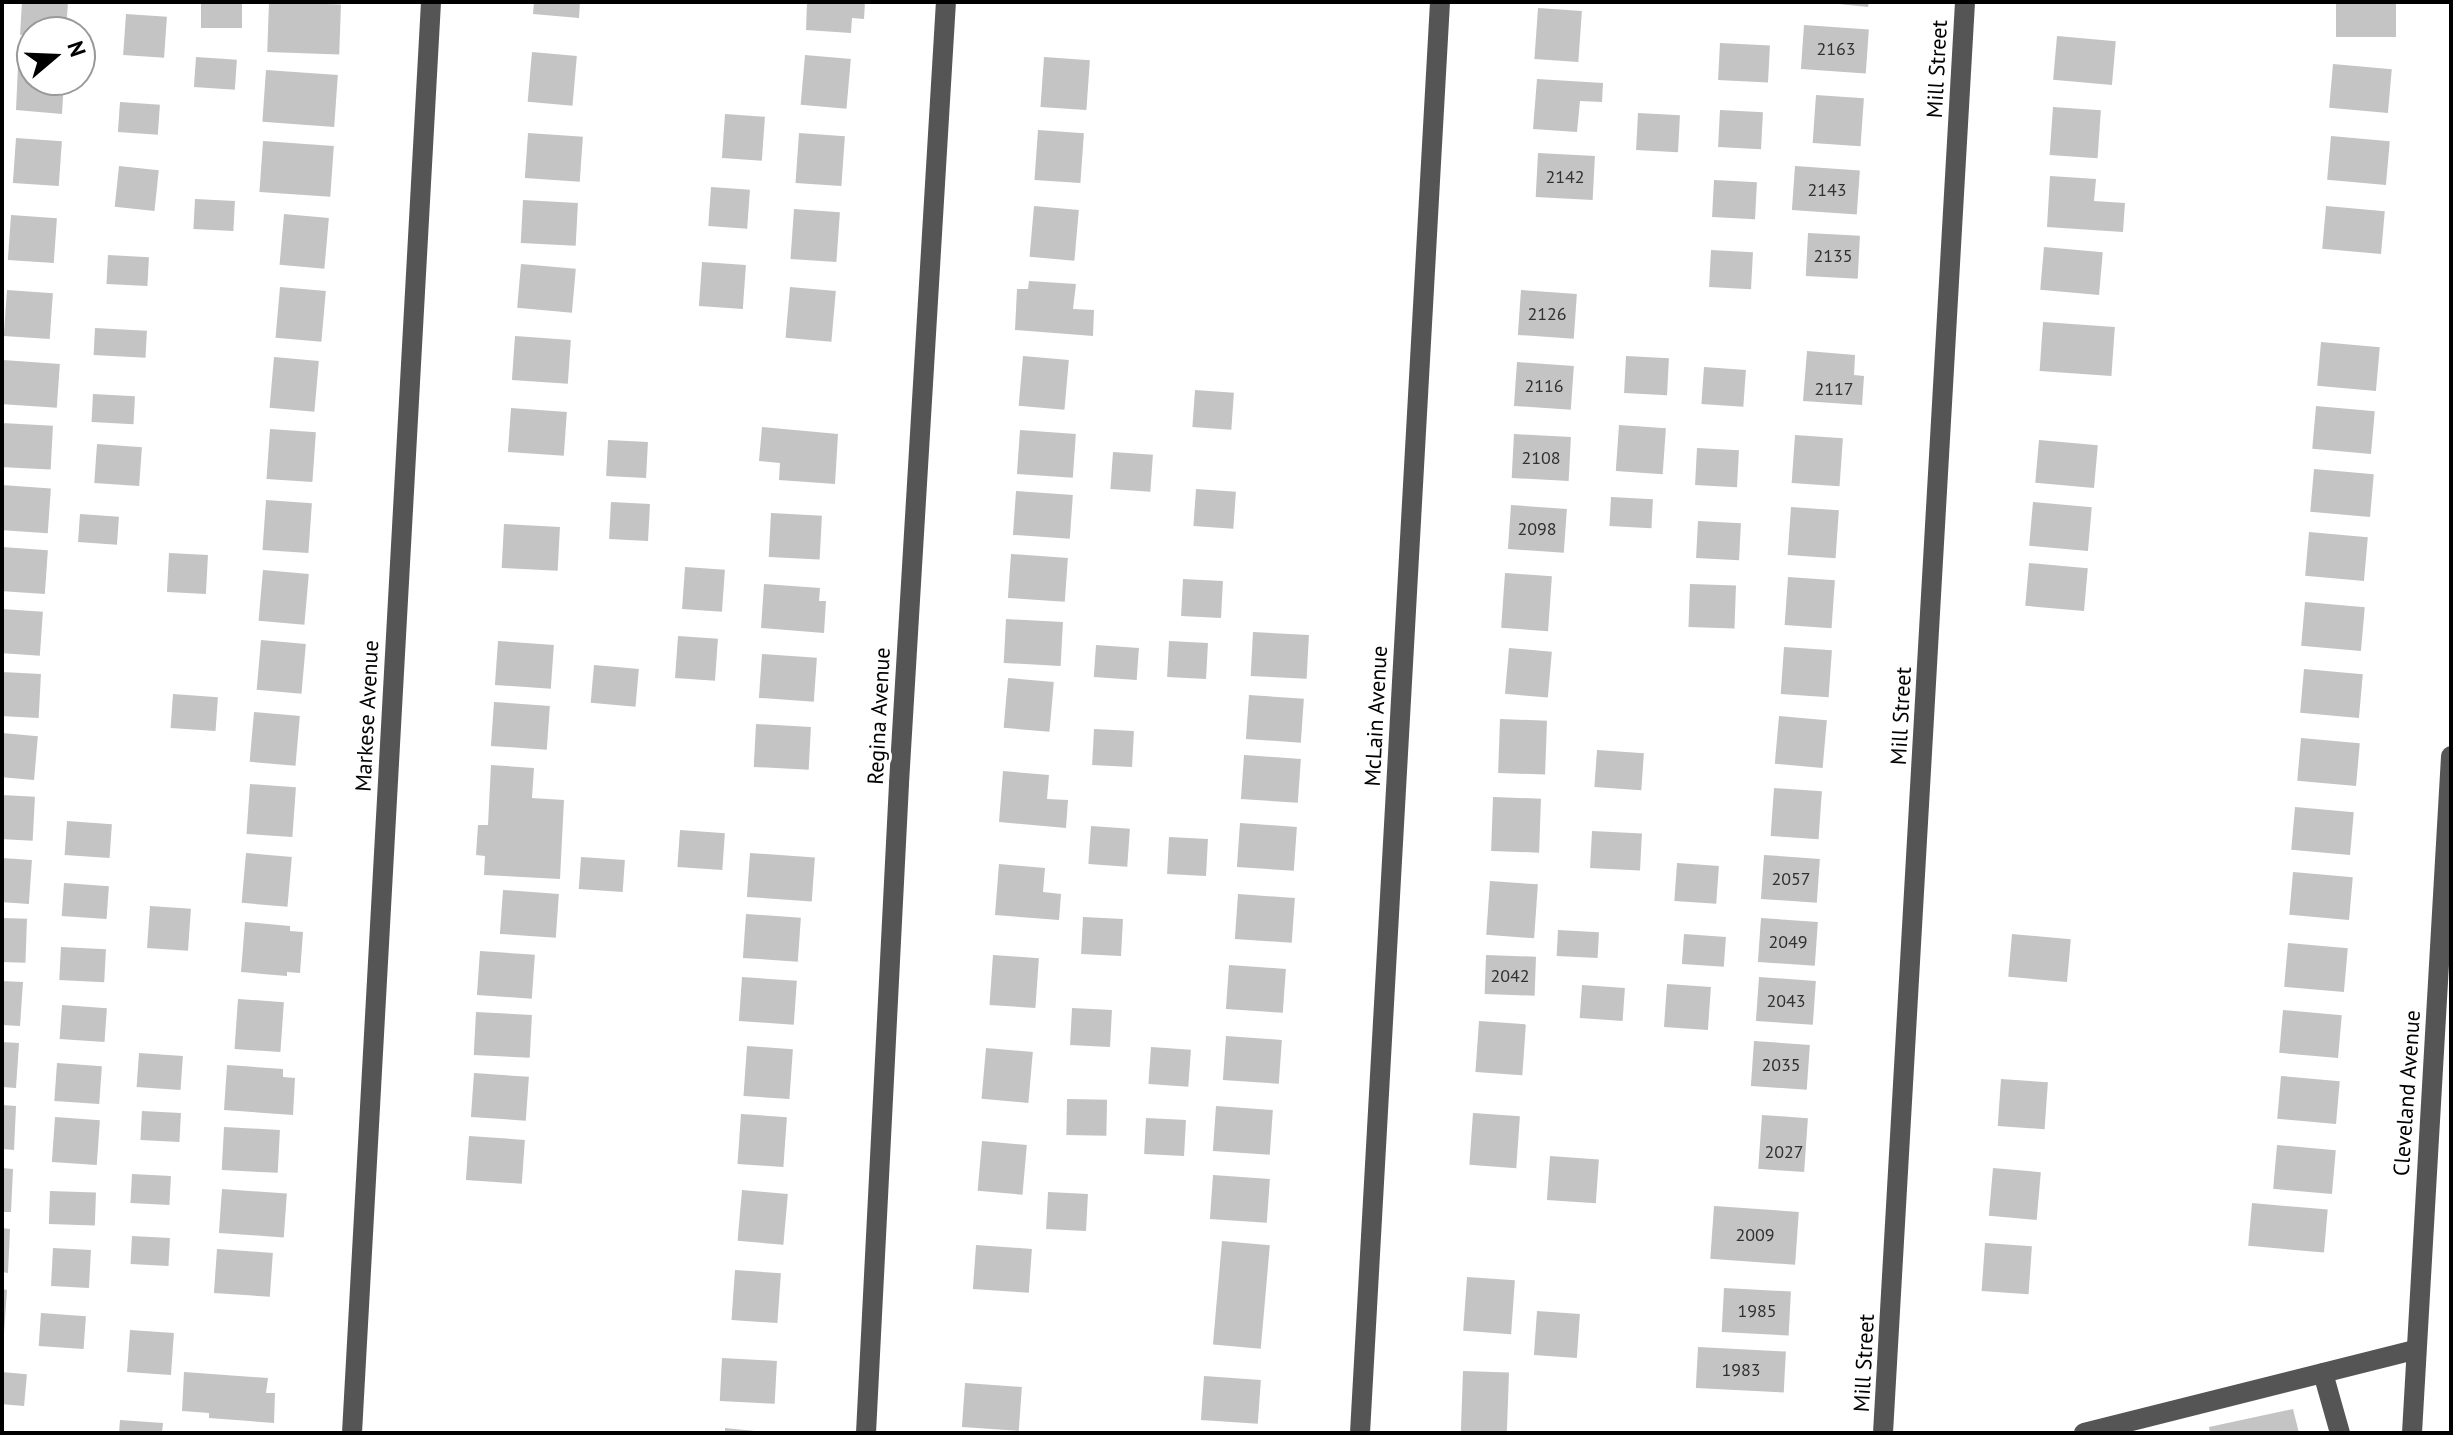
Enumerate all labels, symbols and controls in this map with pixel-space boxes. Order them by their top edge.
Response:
north arrow [16,16,96,96]
street label: Mill Street [1921,19,1953,119]
text: N [61,37,92,60]
house number: 2163 [1816,38,1856,60]
house number: 2142 [1545,166,1585,188]
house number: 2143 [1807,179,1847,201]
house number: 2135 [1813,245,1853,267]
house number: 2126 [1527,303,1567,325]
house number: 2116 [1524,375,1564,397]
house number: 2117 [1814,378,1854,400]
house number: 2108 [1521,447,1561,469]
house number: 2098 [1517,518,1557,540]
street label: Markese Avenue [350,639,384,793]
street label: McLain Avenue [1359,645,1393,787]
street label: Regina Avenue [862,646,896,786]
street label: Mill Street [1885,666,1917,766]
house number: 2057 [1771,868,1811,890]
house number: 2049 [1768,931,1808,953]
house number: 2042 [1490,965,1530,987]
house number: 2043 [1766,990,1806,1012]
street label: Cleveland Avenue [2388,1009,2426,1177]
house number: 2035 [1761,1054,1801,1076]
house number: 2027 [1764,1141,1804,1163]
house number: 2009 [1735,1224,1775,1246]
house number: 1985 [1737,1300,1777,1322]
street label: Mill Street [1848,1313,1880,1413]
house number: 1983 [1721,1359,1761,1381]

